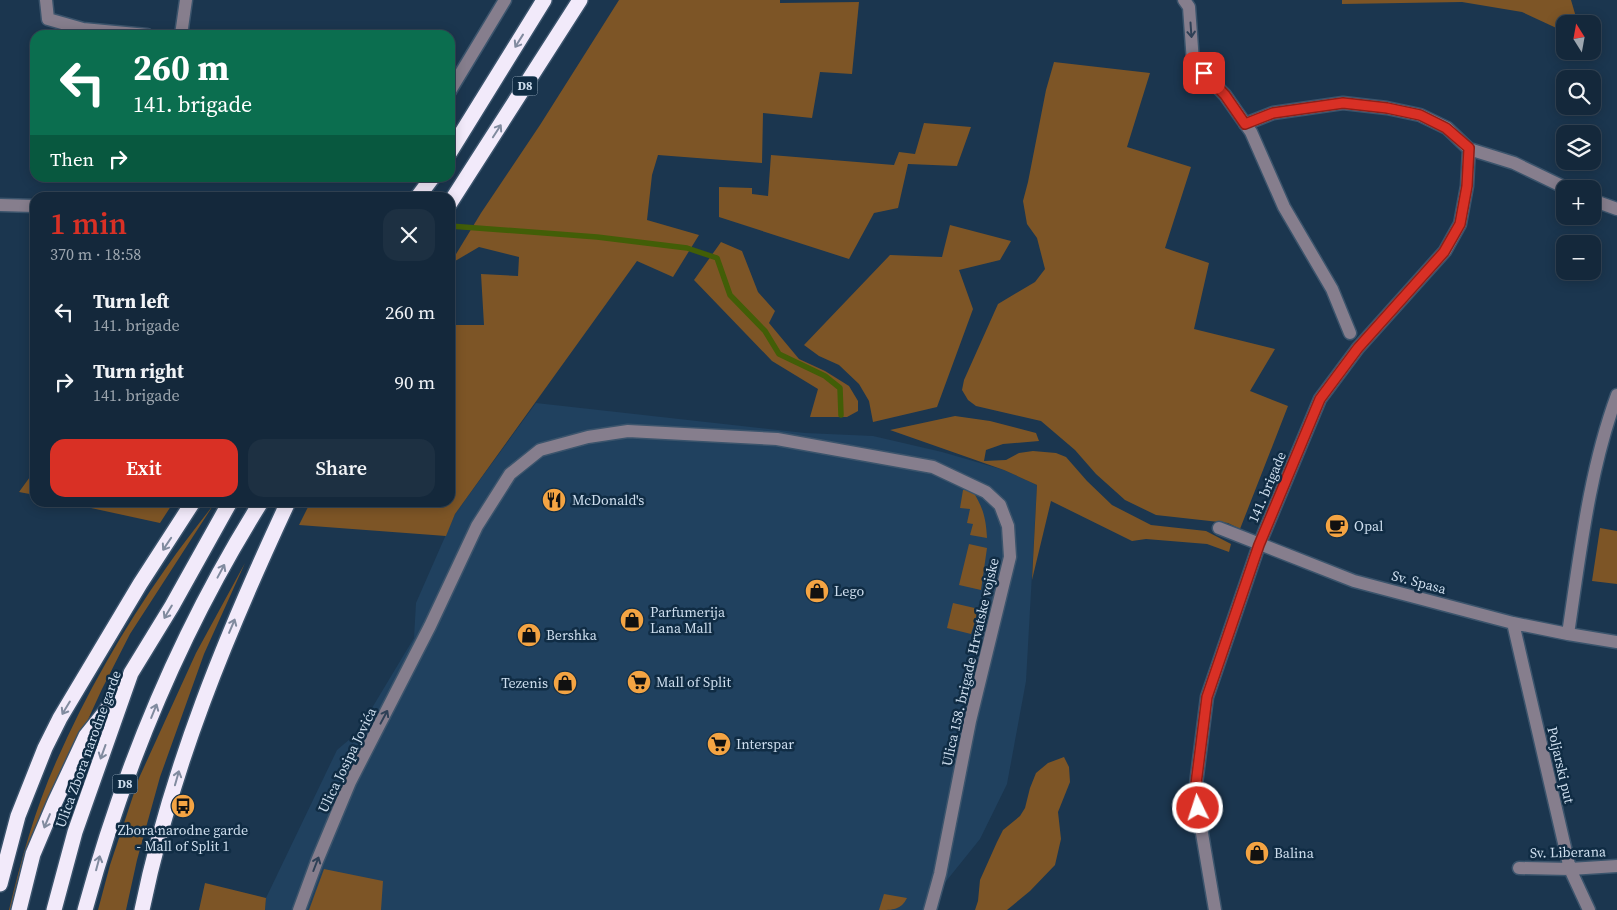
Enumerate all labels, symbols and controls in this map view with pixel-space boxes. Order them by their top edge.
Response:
north arrow [1556,15,1601,60]
map controls [1556,15,1601,280]
one-way arrow [1186,22,1196,38]
one-way arrow [513,34,523,48]
text: 260 m [133,44,229,92]
icon: left [50,50,115,115]
pin [1183,52,1225,94]
icon: arrive [1190,59,1218,87]
button: search [1556,70,1601,115]
road number: D8 [512,76,538,95]
text: 141. brigade [133,89,252,119]
one-way arrow [492,124,502,138]
button: layers [1556,125,1601,170]
icon: right [104,145,132,173]
text: Then [50,146,94,172]
button: + [1556,180,1601,225]
text: 1 min [50,203,127,244]
button: close [383,209,435,261]
button: − [1556,235,1601,280]
text: 370 m · 18:58 [50,243,141,265]
text: Turn left [93,288,169,314]
icon: left [50,298,78,326]
text: 260 m [385,299,435,325]
text: 141. brigade [93,314,180,336]
text: Turn right [93,358,184,384]
icon: right [50,368,78,396]
text: 90 m [394,369,435,395]
text: 141. brigade [93,384,180,406]
button: Exit [50,439,238,497]
button: Share [248,439,435,497]
street label: 141. brigade [1243,448,1291,526]
restaurant icon: McDonald's [541,487,567,513]
place label: McDonald's [572,490,644,510]
cafe icon: Opal [1324,513,1350,539]
place label: Opal [1354,516,1383,536]
one-way arrow [162,536,172,550]
street label: Ulica 158. brigade Hrvatske vojske [936,556,1004,768]
one-way arrow [217,564,227,578]
street label: Sv. Spasa [1390,565,1449,599]
shop icon: Lego [804,578,830,604]
place label: Lego [834,581,865,601]
place label: Parfumerija Lana Mall [650,602,726,638]
one-way arrow [163,604,173,618]
shop icon: Parfumerija Lana Mall [619,607,645,633]
one-way arrow [228,619,238,634]
shop icon: Bershka [516,622,542,648]
place label: Bershka [546,625,598,645]
street label: Ulica Zbora narodne garde [50,668,126,830]
supermarket icon: Mall of Split [626,669,652,695]
shop icon: Tezenis [552,670,578,696]
place label: Mall of Split [656,672,731,692]
place label: Tezenis [501,673,548,693]
one-way arrow [61,701,71,715]
street label: Ulica Josipa Jovića [313,703,382,816]
one-way arrow [150,704,159,719]
one-way arrow [380,710,389,725]
street label: Poljarski put [1542,725,1580,806]
supermarket icon: Interspar [706,731,732,757]
place label: Interspar [736,734,794,754]
one-way arrow [98,744,107,759]
one-way arrow [173,771,183,787]
road number: D8 [112,774,138,794]
position arrow [1171,781,1223,833]
bus stop icon: Zbora narodne garde - Mall of Split 1 [170,793,196,819]
one-way arrow [42,813,51,828]
place label: Zbora narodne garde - Mall of Split 1 [118,820,248,856]
shop icon: Balina [1244,840,1270,866]
street label: Sv. Liberana [1530,841,1607,863]
place label: Balina [1274,843,1315,863]
one-way arrow [93,855,103,871]
one-way arrow [312,857,321,873]

